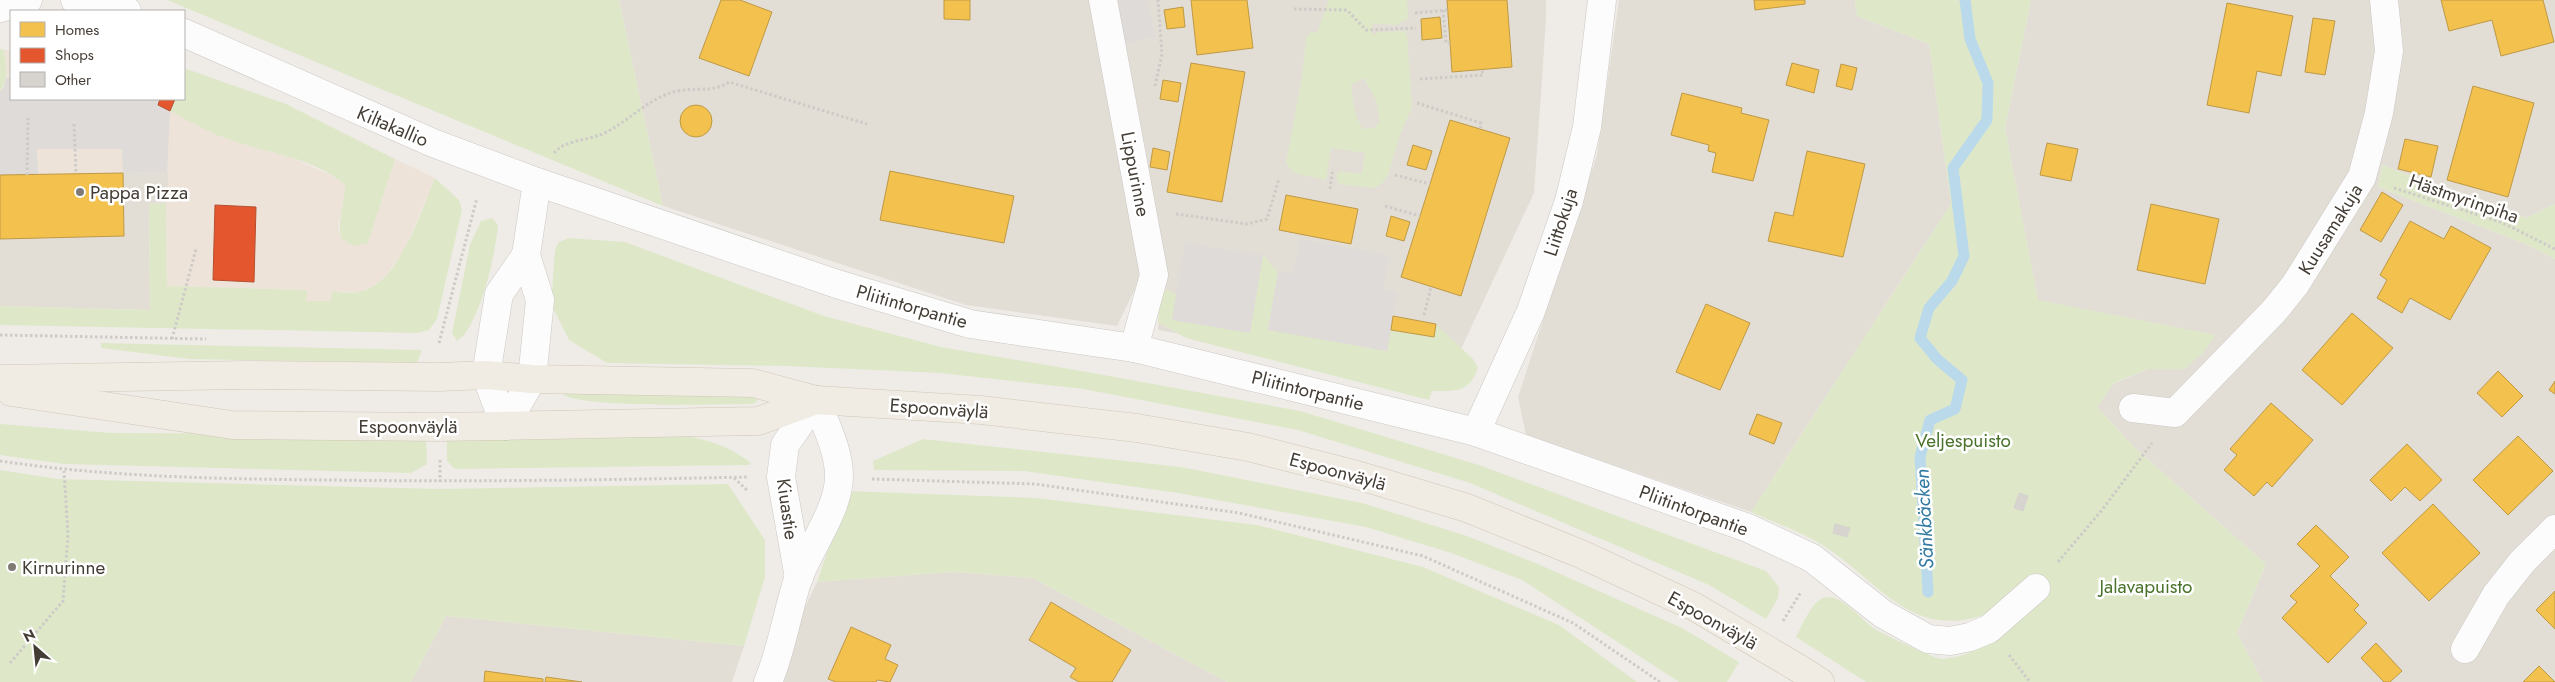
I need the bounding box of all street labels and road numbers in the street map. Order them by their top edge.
street label: Kiltakallio [353,99,433,154]
street label: Lippurinne [1114,129,1157,219]
street label: Hästmyrinpiha [2405,167,2522,230]
street label: Kuusamakuja [2292,178,2369,280]
street label: Liittokuja [1537,185,1584,260]
street label: Pliitintorpantie [853,278,971,335]
street label: Pliitintorpantie [1249,363,1367,418]
street label: Espoonväylä [889,392,989,425]
street label: Espoonväylä [359,413,458,440]
street label: Espoonväylä [1287,446,1389,497]
street label: Kiuastie [770,477,805,542]
street label: Pliitintorpantie [1635,478,1753,543]
street label: Espoonväylä [1663,585,1763,656]

